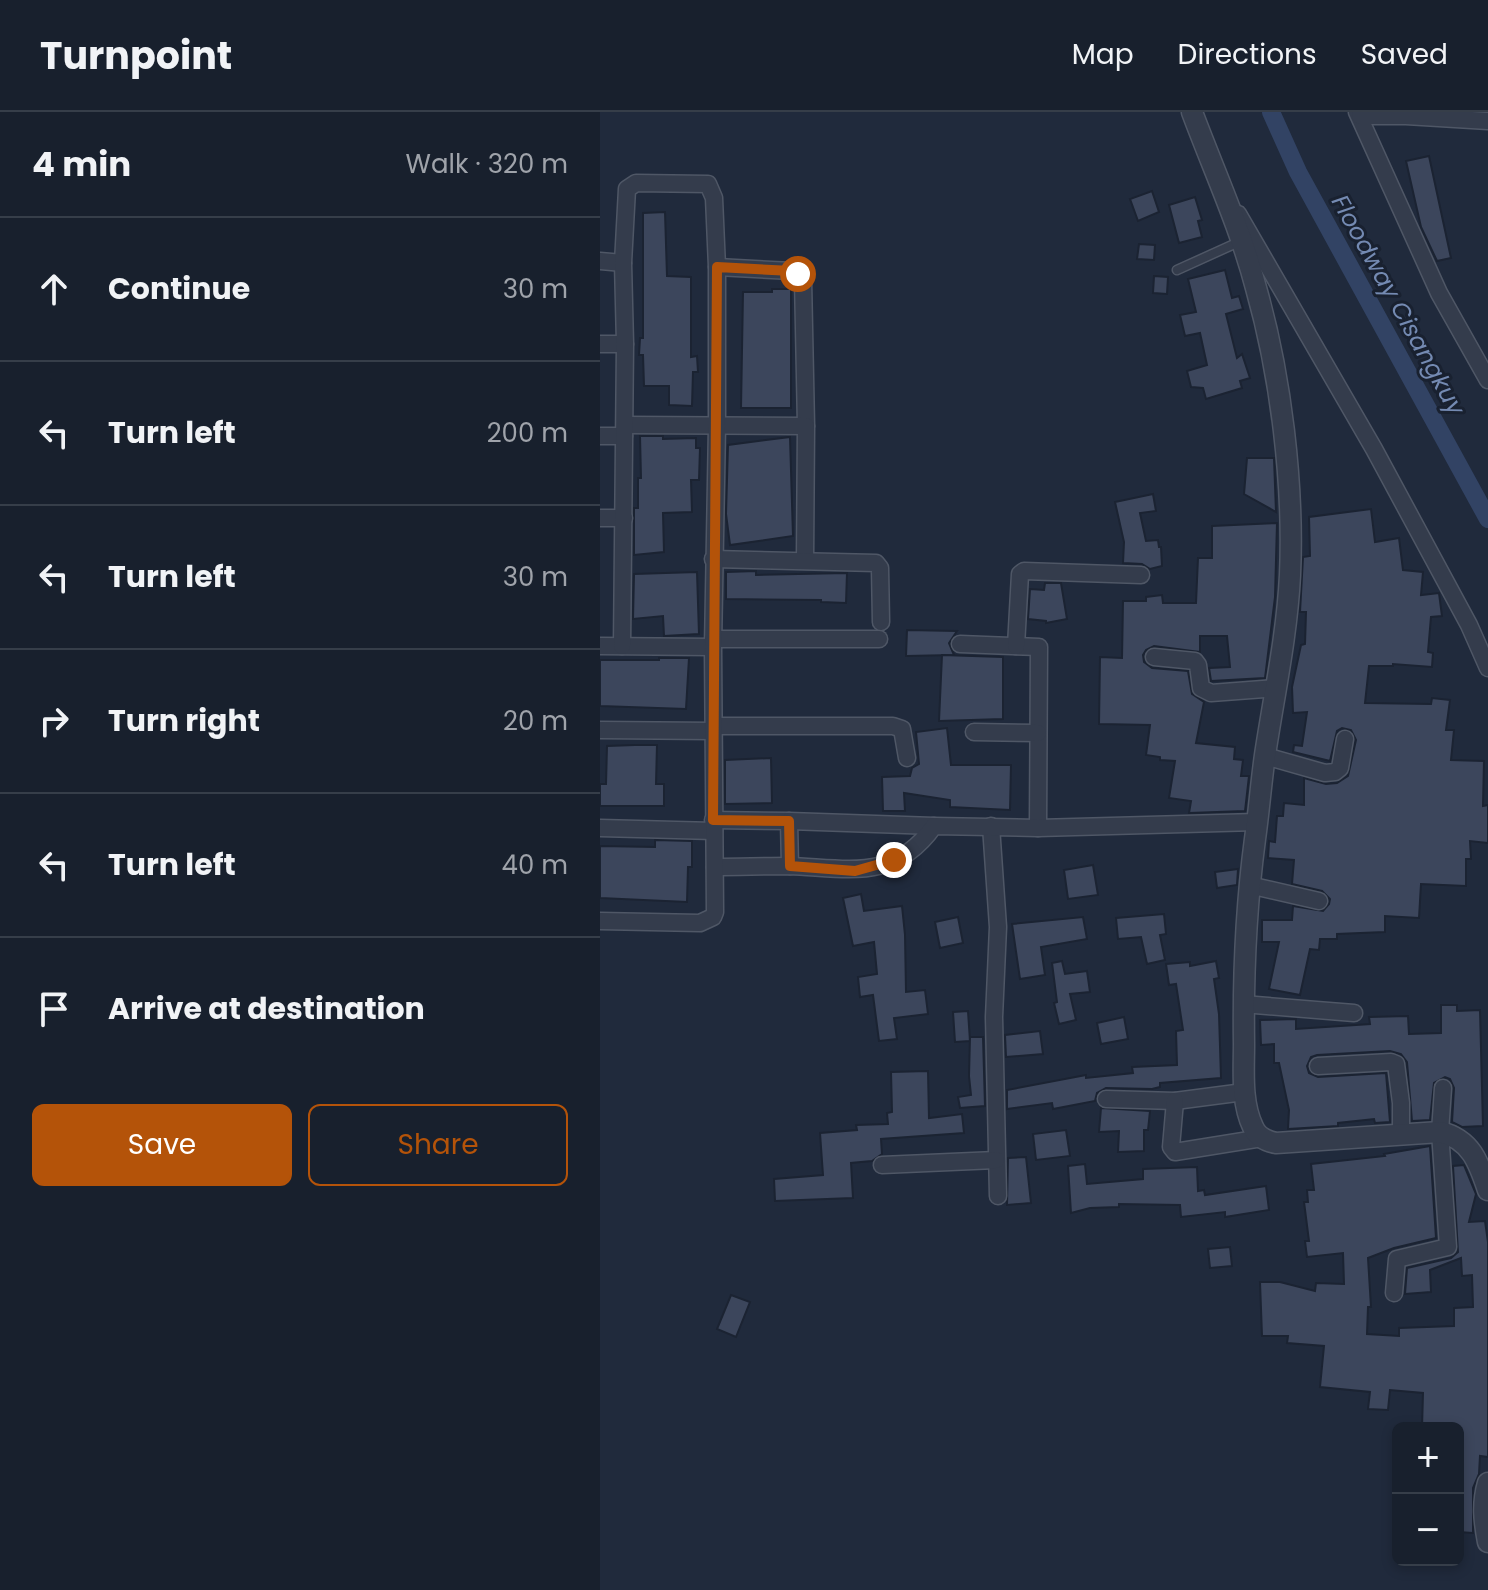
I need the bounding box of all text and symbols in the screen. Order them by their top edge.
text: Turnpoint [40,29,232,82]
text: Map [1072,35,1134,74]
text: Directions [1178,35,1317,74]
text: Saved [1361,35,1448,74]
text: 4 min [32,140,131,188]
text: Walk · 320 m [406,146,568,182]
water label: Floodway Cisangkuy [1324,189,1474,422]
route start [780,256,816,292]
icon: ahead [32,267,76,311]
text: Continue [108,267,250,310]
text: 30 m [503,271,568,307]
icon: left [32,411,76,455]
text: Turn left [108,411,236,454]
text: 200 m [487,415,568,451]
icon: left [32,555,76,599]
text: Turn left [108,555,236,598]
text: 30 m [503,559,568,595]
icon: right [32,699,76,743]
text: Turn right [108,699,260,742]
text: 20 m [503,703,568,739]
route end [876,842,912,878]
icon: left [32,843,76,887]
text: Turn left [108,843,236,886]
text: 40 m [502,847,568,883]
icon: arrive [32,987,76,1031]
text: Arrive at destination [108,987,425,1030]
button: Save [32,1104,292,1186]
button: Share [308,1104,568,1186]
map controls [1392,1422,1464,1566]
button: + [1392,1422,1464,1494]
button: − [1392,1494,1464,1566]

